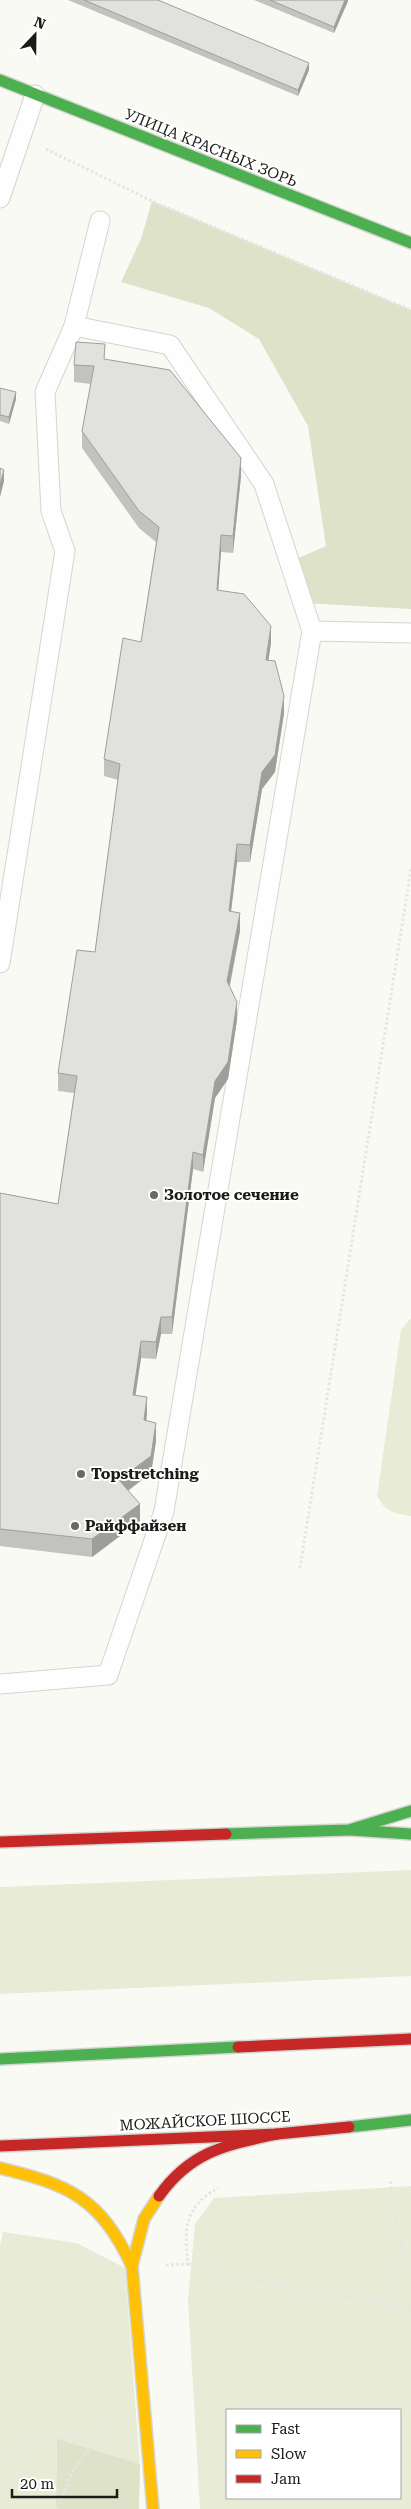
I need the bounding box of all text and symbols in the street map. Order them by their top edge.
north arrow [10,10,60,60]
text: N [32,14,48,32]
street label: УЛИЦА КРАСНЫХ ЗОРЬ [122,105,300,191]
place label: Золотое сечение [164,1186,299,1204]
marker: Золотое сечение [148,1189,160,1201]
place label: Topstretching [91,1465,199,1483]
marker: Topstretching [75,1468,87,1480]
place label: Райффайзен [85,1517,186,1535]
marker: Райффайзен [69,1520,81,1532]
street label: МОЖАЙСКОЕ ШОССЕ [119,2108,291,2134]
legend [226,2409,401,2499]
text: Fast [271,2420,301,2438]
text: Slow [271,2445,307,2463]
scale bar [12,2466,118,2498]
text: Jam [271,2470,301,2488]
text: 20 m [20,2475,55,2493]

